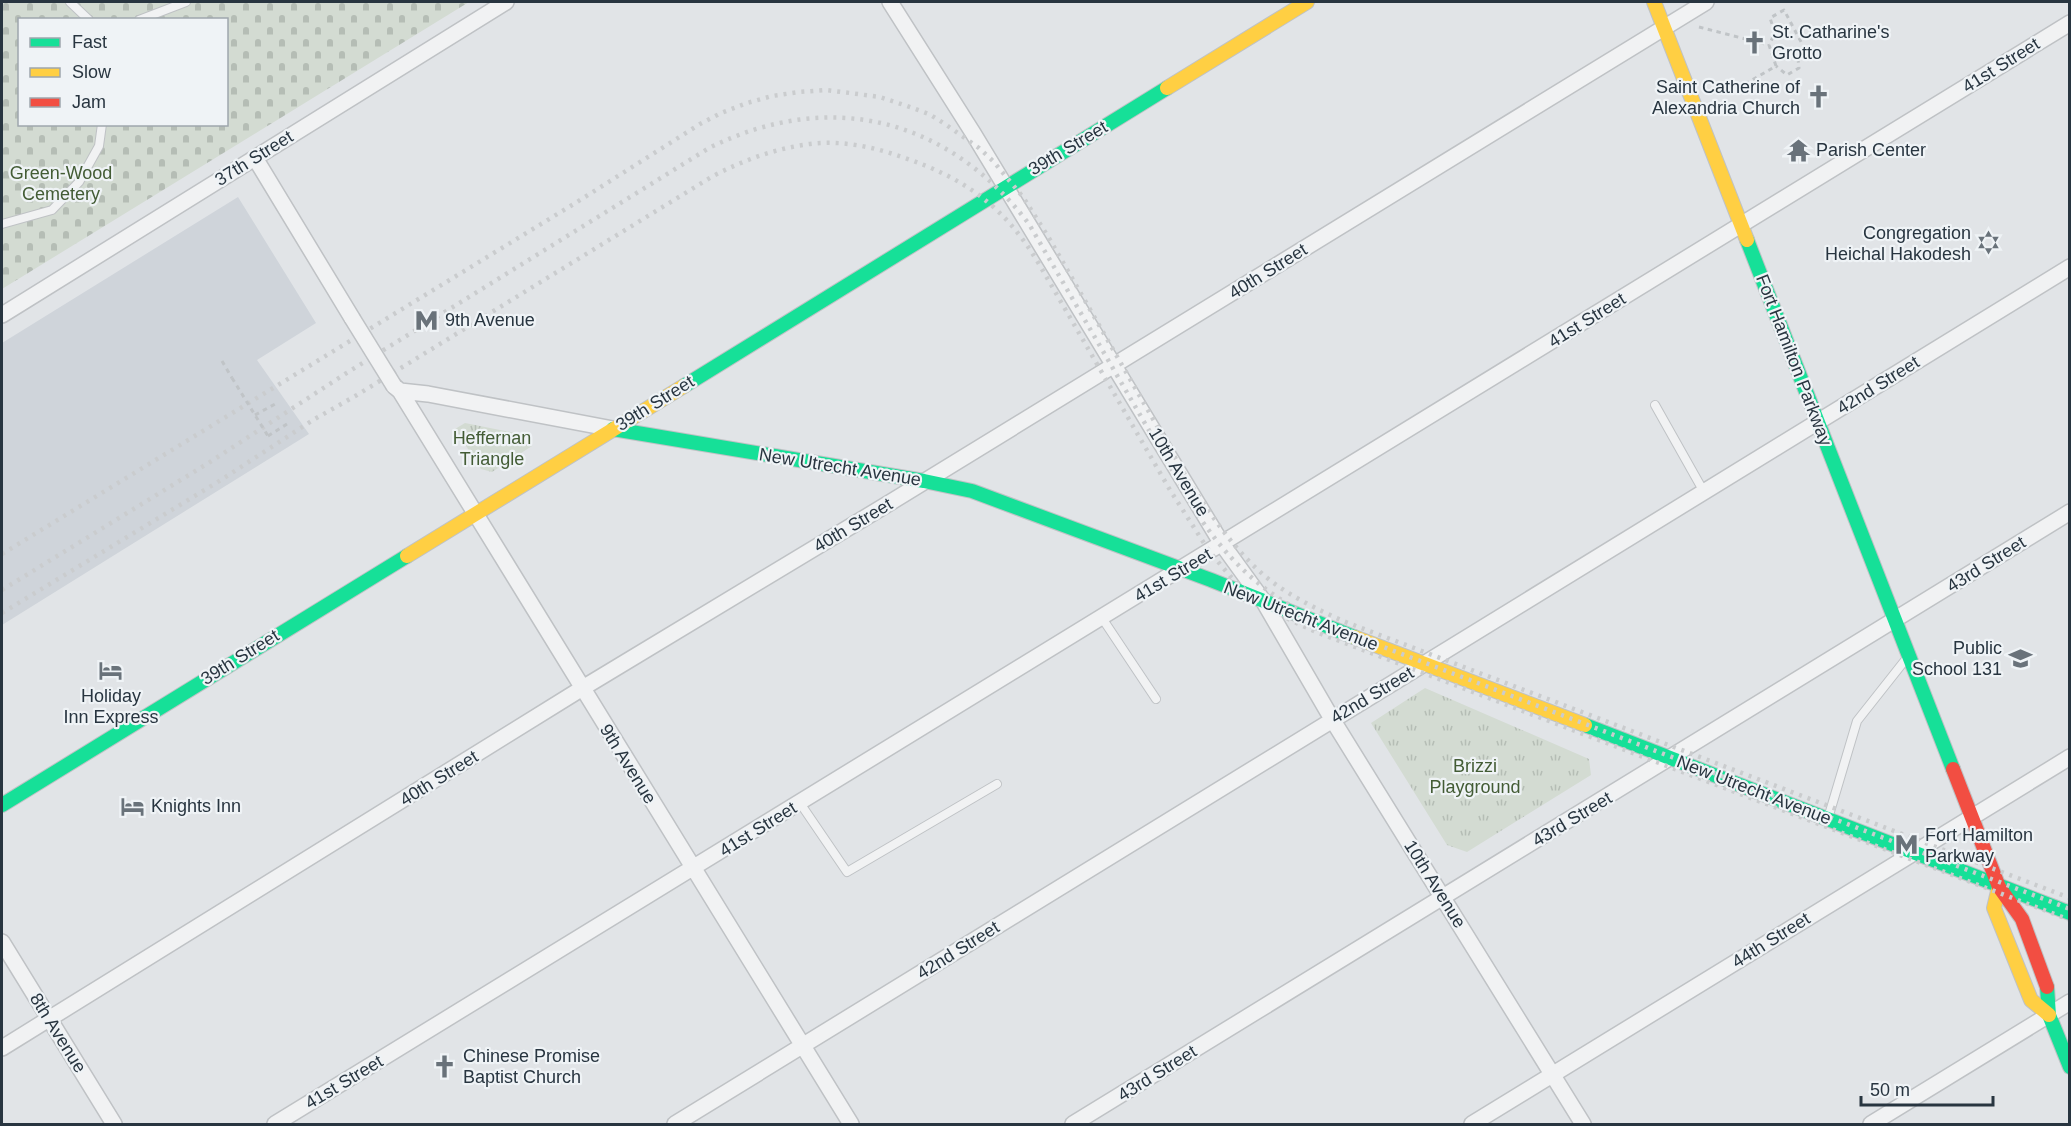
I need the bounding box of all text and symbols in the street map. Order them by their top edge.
legend [18,18,228,126]
place label: St. Catharine's Grotto [1772,22,1890,63]
church icon: St. Catharine's Grotto [1741,29,1767,55]
text: Fast [72,32,107,52]
street label: 41st Street [1959,33,2043,97]
text: Slow [72,62,112,82]
place label: Saint Catherine of Alexandria Church [1652,77,1801,118]
church icon: Saint Catherine of Alexandria Church [1805,84,1831,110]
text: Jam [72,92,106,112]
street label: 39th Street [1025,117,1111,179]
street label: 37th Street [211,126,297,190]
temple icon: Parish Center [1785,137,1811,163]
place label: Parish Center [1816,140,1926,160]
park label: Green-Wood Cemetery [10,163,112,204]
place label: Congregation Heichal Hakodesh [1825,223,1971,264]
synagogue icon: Congregation Heichal Hakodesh [1976,230,2002,256]
street label: 40th Street [1225,239,1311,303]
street label: Fort Hamilton Parkway [1752,271,1836,449]
street label: 41st Street [1545,288,1629,352]
metro station icon: 9th Avenue [414,307,440,333]
place label: 9th Avenue [445,310,535,330]
street label: 42nd Street [1833,352,1923,418]
street label: 39th Street [612,371,698,435]
street label: 10th Avenue [1145,424,1213,520]
park label: Heffernan Triangle [453,428,531,469]
street label: New Utrecht Avenue [758,444,922,490]
street label: 40th Street [810,494,896,556]
street label: 43rd Street [1943,532,2029,596]
street label: 41st Street [1131,544,1215,606]
street label: New Utrecht Avenue [1221,577,1381,655]
street label: 39th Street [197,625,283,689]
place label: Public School 131 [1912,638,2002,679]
school or university icon: Public School 131 [2007,645,2033,671]
hotel icon: Holiday Inn Express [98,657,124,683]
street label: 42nd Street [1327,662,1417,728]
place label: Holiday Inn Express [63,686,159,727]
street label: 9th Avenue [596,721,660,807]
street label: 40th Street [396,746,482,810]
street label: New Utrecht Avenue [1674,751,1834,829]
park label: Brizzi Playground [1429,756,1521,797]
street label: 43rd Street [1529,787,1615,851]
hotel icon: Knights Inn [120,793,146,819]
place label: Knights Inn [151,796,241,816]
street label: 41st Street [716,797,800,861]
place label: Fort Hamilton Parkway [1925,825,2033,866]
metro station icon: Fort Hamilton Parkway [1894,832,1920,858]
street label: 10th Avenue [1400,836,1470,932]
street label: 44th Street [1728,908,1814,972]
street label: 42nd Street [913,917,1003,983]
street label: 8th Avenue [26,990,90,1076]
street label: 43rd Street [1114,1041,1200,1105]
place label: Chinese Promise Baptist Church [463,1046,600,1087]
street label: 41st Street [302,1051,386,1113]
church icon: Chinese Promise Baptist Church [432,1053,458,1079]
scale bar [1861,1069,1993,1107]
text: 50 m [1870,1080,1910,1100]

